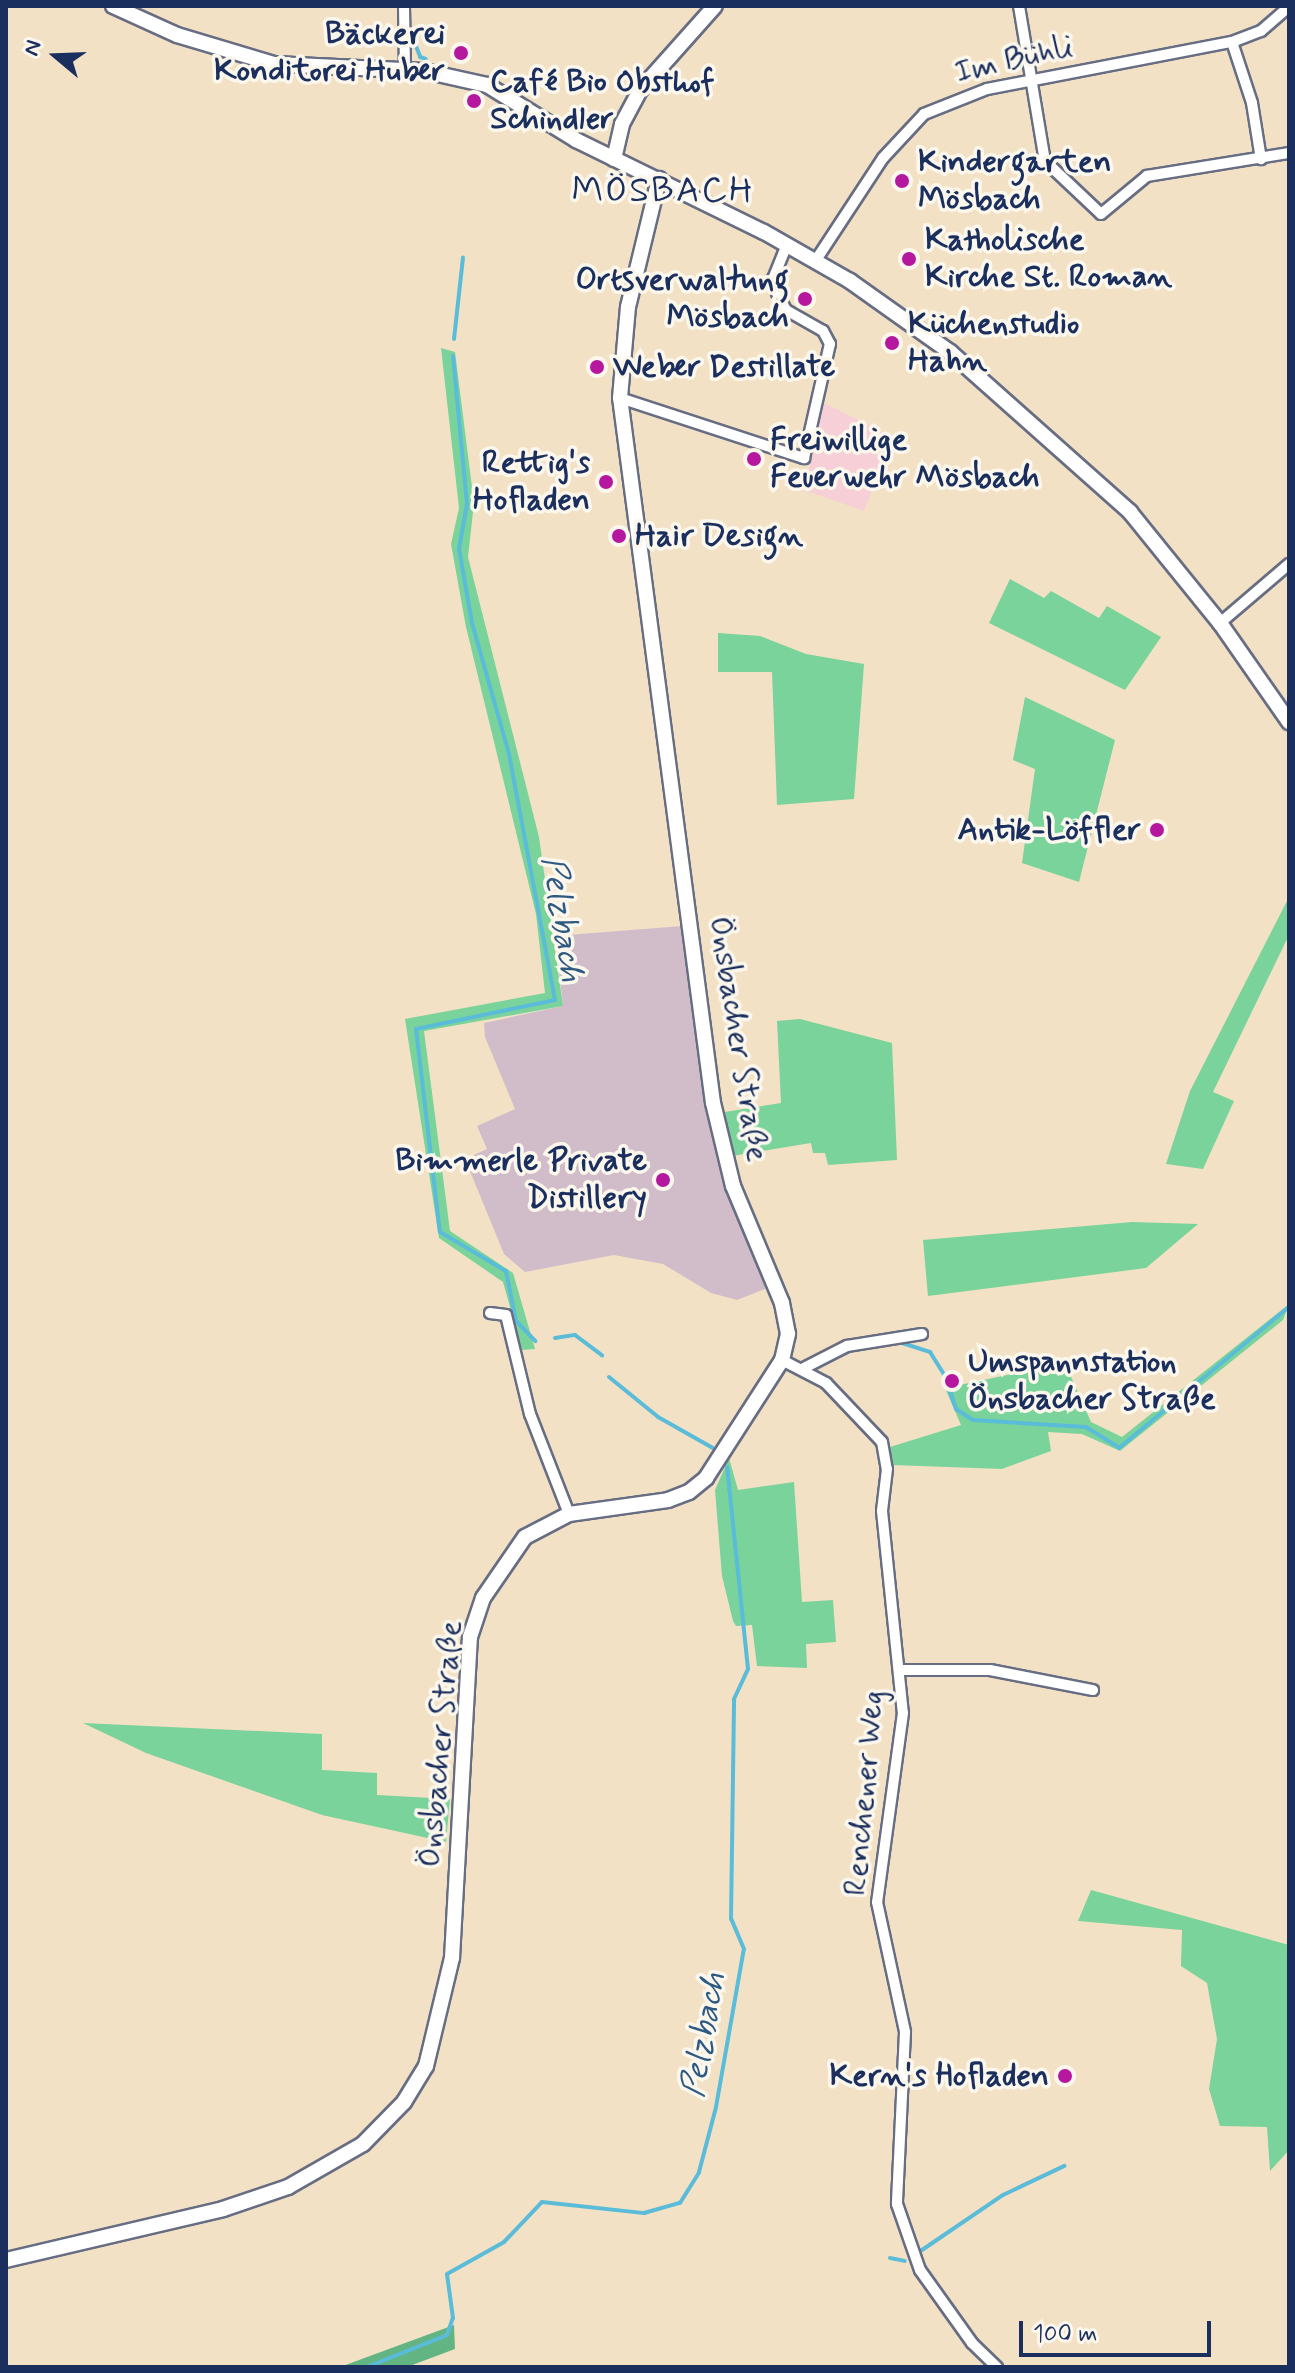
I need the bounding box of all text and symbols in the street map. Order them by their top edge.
north arrow [16,16,96,96]
place label: Bäckerei Konditorei Huber [214,16,445,91]
street label: Im Bühli [951,28,1077,92]
text: N [18,37,49,60]
marker: Bäckerei Konditorei Huber [452,44,470,62]
place label: Café Bio Obsthof Schindler [490,64,717,139]
marker: Café Bio Obsthof Schindler [465,92,483,110]
place label: Kindergarten Mösbach [918,144,1111,219]
district label: MÖSBACH [573,170,753,214]
marker: Kindergarten Mösbach [893,172,911,190]
place label: Katholische Kirche St. Roman [925,222,1172,297]
marker: Katholische Kirche St. Roman [900,250,918,268]
place label: Ortsverwaltung Mösbach [575,262,789,337]
marker: Ortsverwaltung Mösbach [796,290,814,308]
place label: Küchenstudio Hahn [908,306,1079,381]
marker: Küchenstudio Hahn [883,334,901,352]
place label: Weber Destillate [613,348,835,386]
marker: Weber Destillate [588,358,606,376]
place label: Freiwillige Feuerwehr Mösbach [770,422,1038,497]
place label: Rettig's Hofladen [473,445,590,520]
marker: Freiwillige Feuerwehr Mösbach [745,450,763,468]
marker: Rettig's Hofladen [597,473,615,491]
place label: Hair Design [635,517,793,555]
marker: Hair Design [610,527,628,545]
place label: Antik-Löffler [957,811,1141,849]
marker: Antik-Löffler [1148,821,1166,839]
water label: Pelzbach [532,853,592,985]
street label: Önsbacher Straße [700,914,776,1164]
place label: Bimmerle Private Distillery [395,1143,647,1218]
marker: Bimmerle Private Distillery [654,1171,672,1189]
place label: Umspannstation Önsbacher Straße [968,1344,1215,1419]
marker: Umspannstation Önsbacher Straße [943,1372,961,1390]
street label: Önsbacher Straße [411,1619,471,1869]
street label: Renchener Weg [837,1686,893,1900]
water label: Pelzbach [673,1969,735,2101]
place label: Kern's Hofladen [826,2057,1049,2095]
marker: Kern's Hofladen [1056,2067,1074,2085]
scale bar [1023,2305,1215,2355]
text: 100 m [1033,2319,1097,2350]

